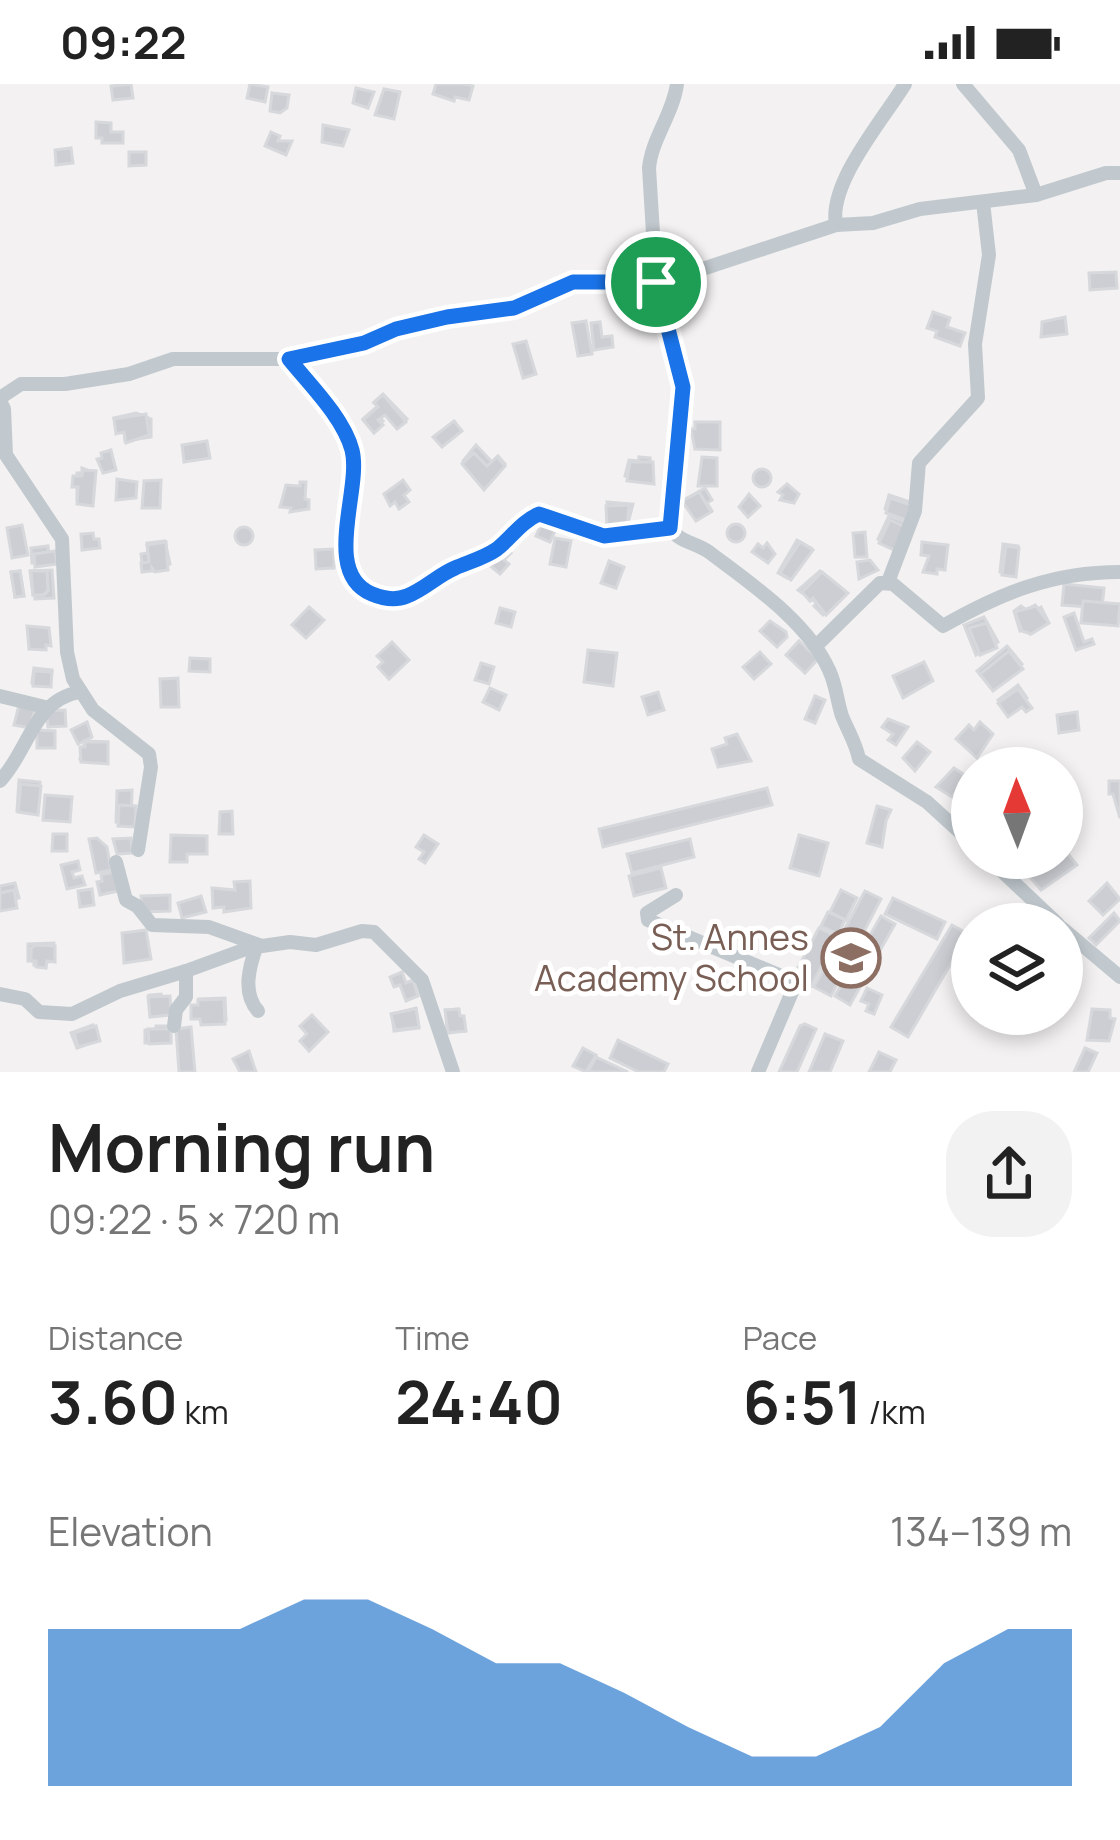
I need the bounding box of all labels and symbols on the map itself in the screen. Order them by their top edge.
pin [605,231,707,333]
north arrow [951,747,1083,879]
place label: St. Annes Academy School [534,912,809,1002]
school or university icon: St. Annes Academy School [820,927,882,989]

